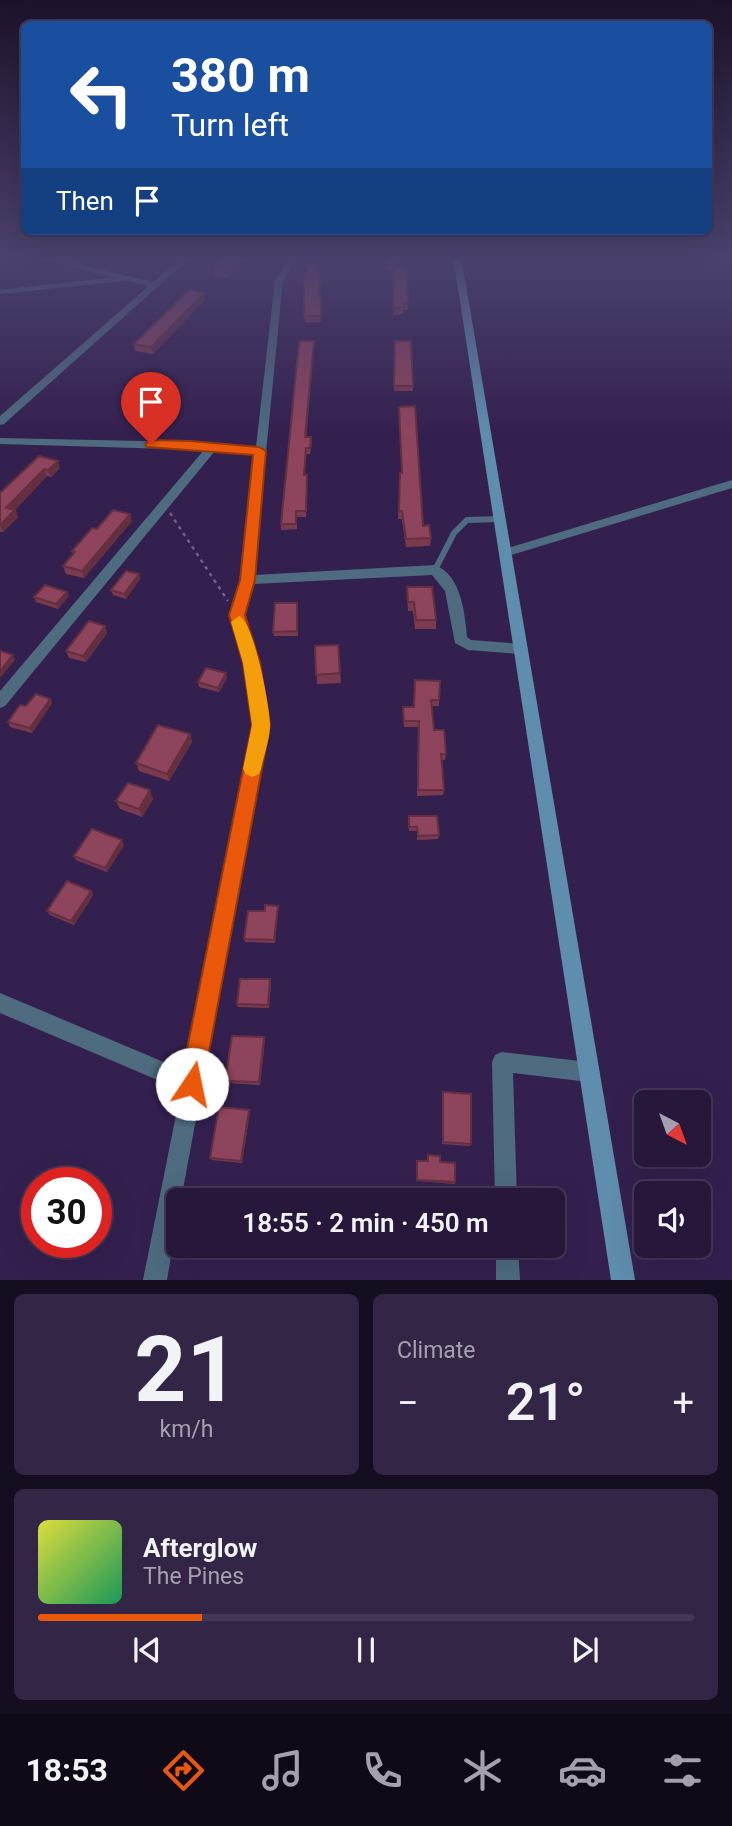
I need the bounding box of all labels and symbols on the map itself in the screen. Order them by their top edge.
pin [121,372,181,444]
position arrow [155,1047,229,1121]
north arrow [634,1090,710,1167]
speed limit sign: 30 [21,1167,112,1258]

